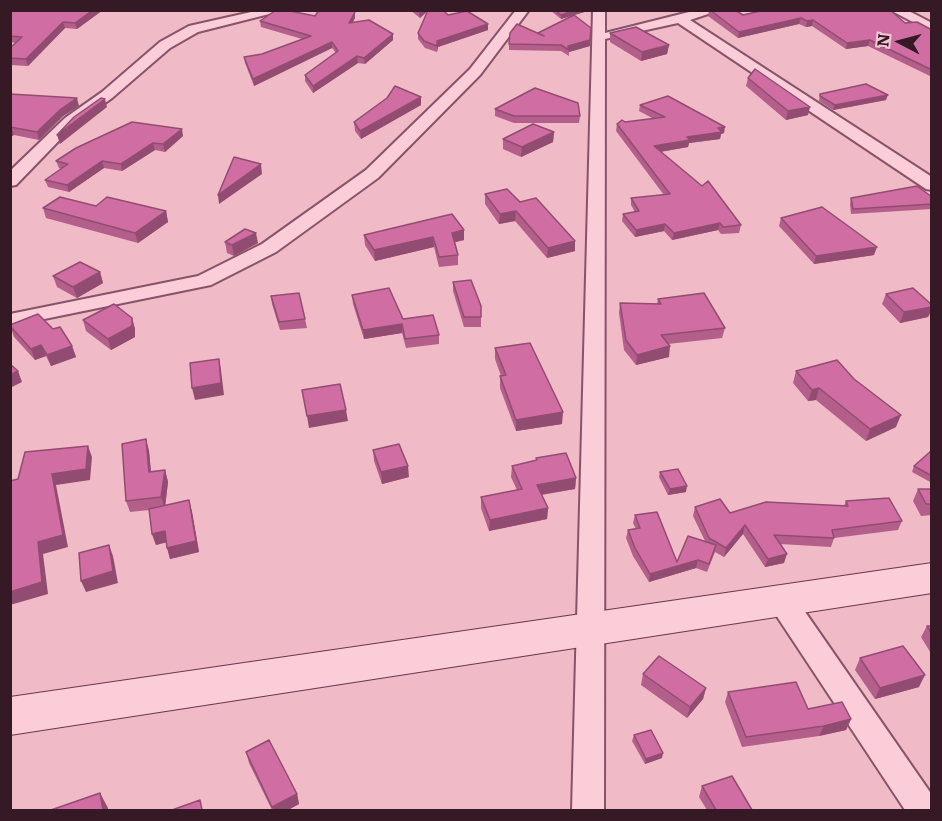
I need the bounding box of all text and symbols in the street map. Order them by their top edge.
north arrow [870,12,930,72]
text: N [869,32,895,48]

